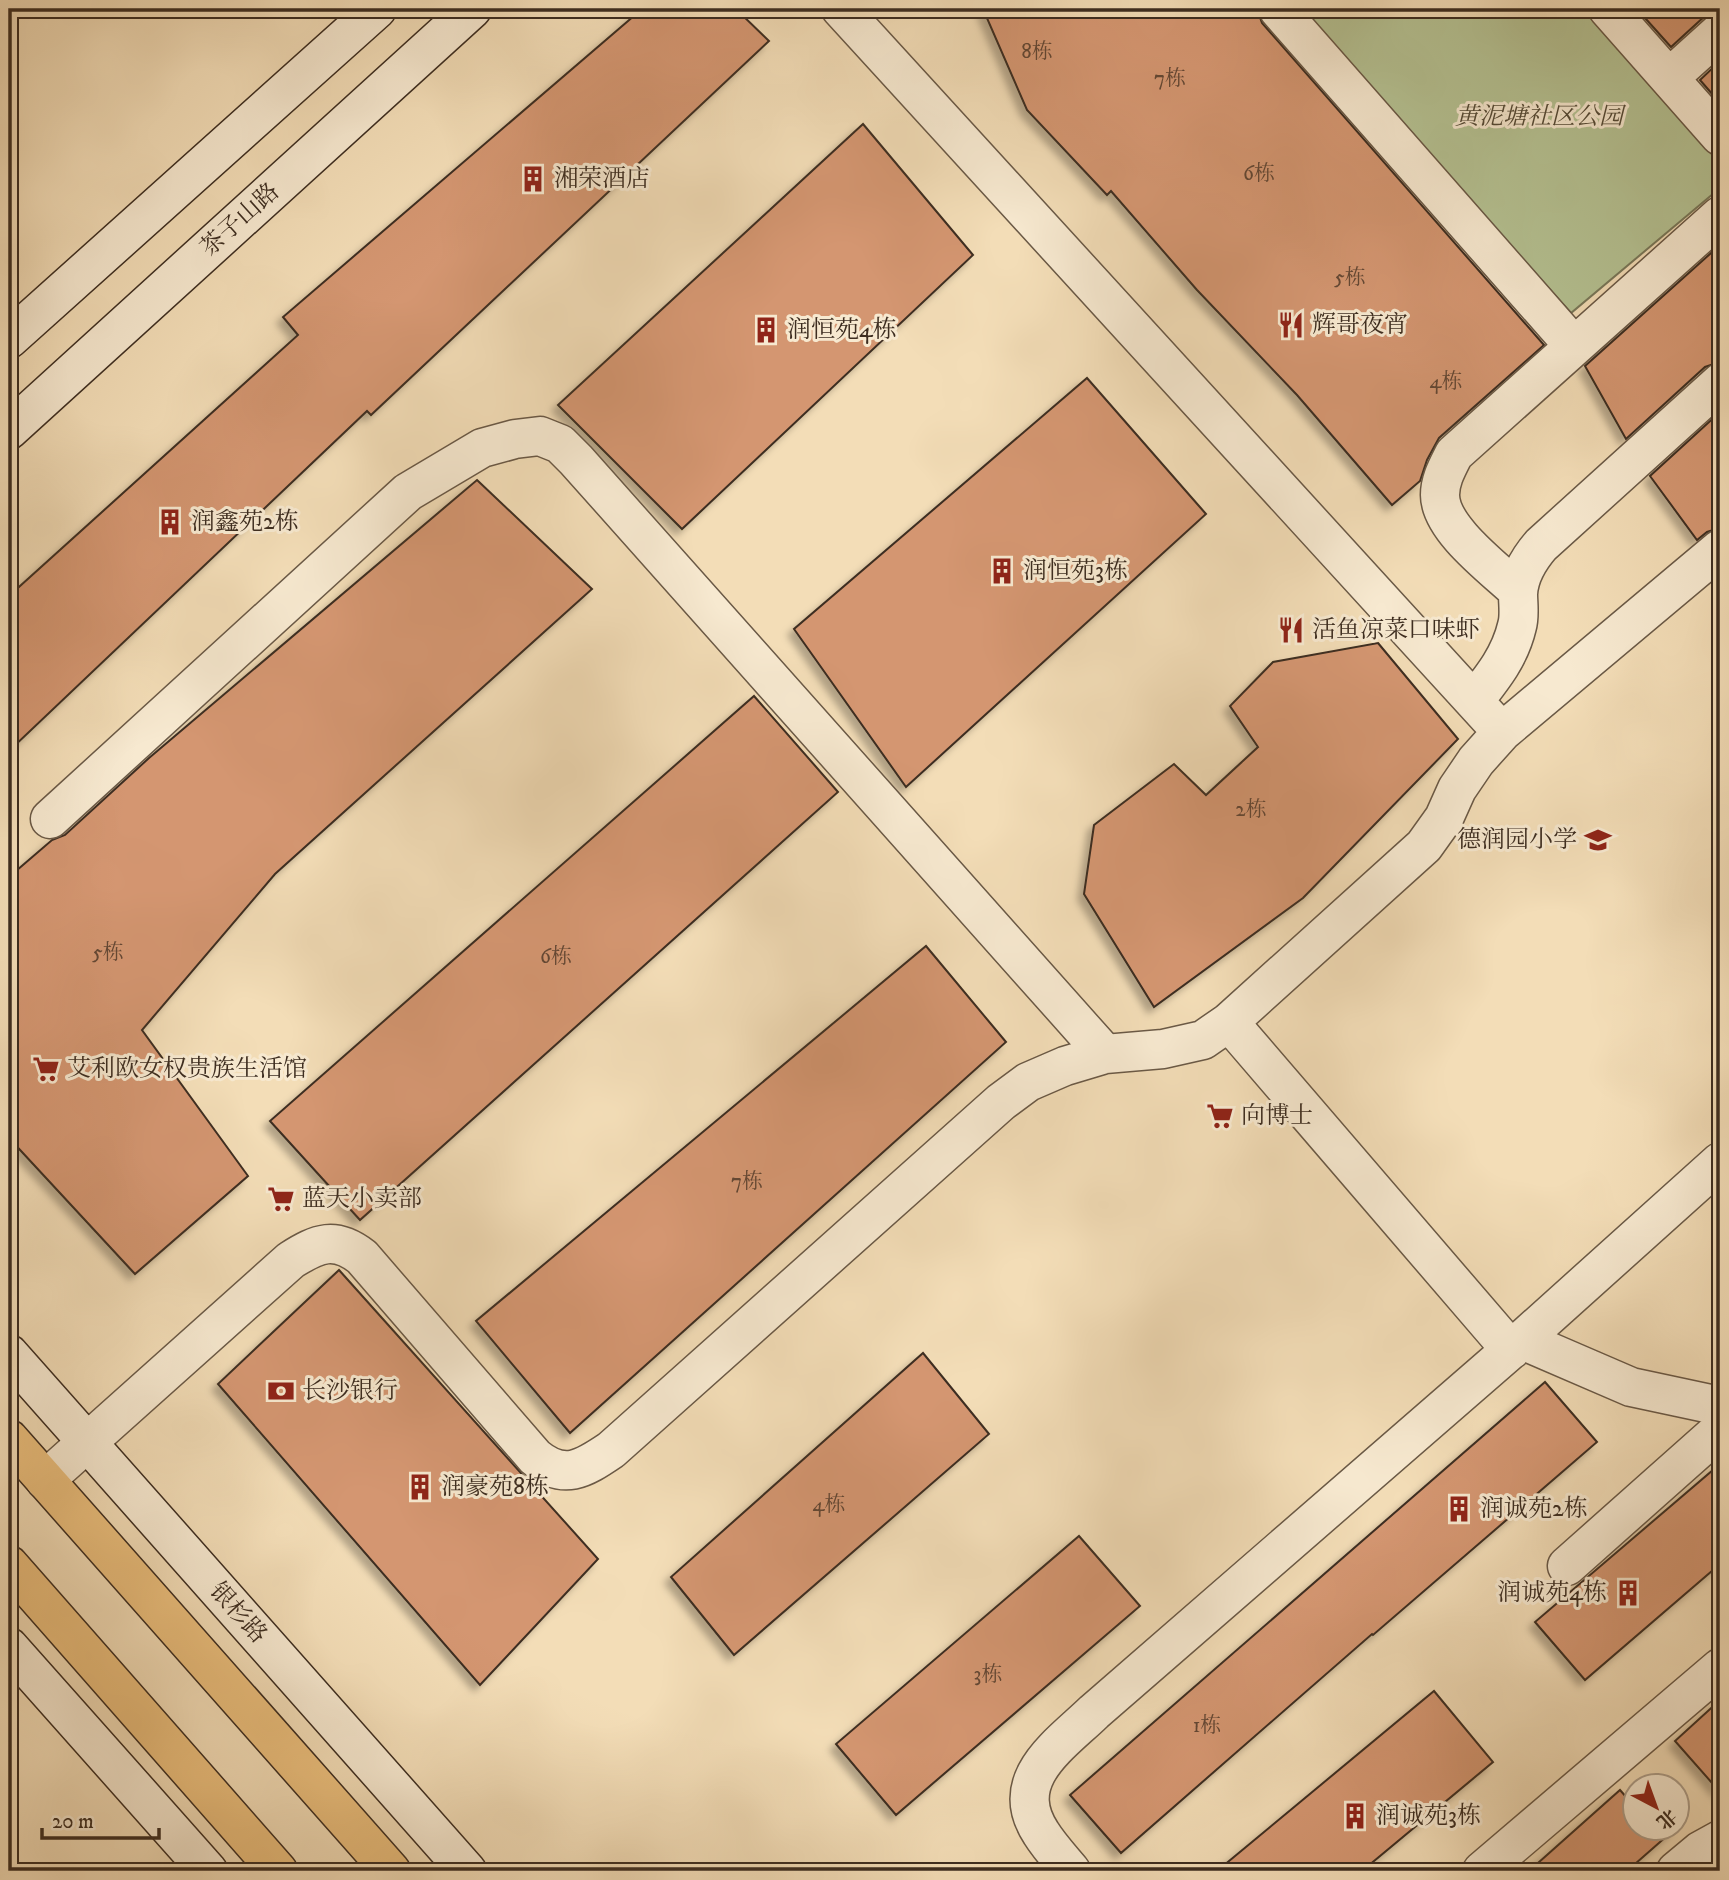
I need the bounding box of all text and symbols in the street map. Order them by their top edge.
house number: 8栋 [1021,39,1053,65]
house number: 7栋 [1154,66,1186,92]
park label: 黄泥塘社区公园 [1455,102,1627,132]
house number: 6栋 [1243,161,1275,187]
building icon: 湘荣酒店 [518,164,548,194]
place label: 湘荣酒店 [554,164,650,194]
street label: 茶子山路 [194,177,286,263]
house number: 5栋 [1334,265,1366,291]
restaurant icon: 辉哥夜宵 [1276,310,1306,340]
place label: 辉哥夜宵 [1312,310,1408,340]
building icon: 润恒苑4栋 [751,315,781,345]
place label: 润恒苑4栋 [787,315,897,345]
house number: 4栋 [1429,369,1463,395]
building icon: 润鑫苑2栋 [155,507,185,537]
place label: 润鑫苑2栋 [191,507,299,537]
building icon: 润恒苑3栋 [987,556,1017,586]
place label: 润恒苑3栋 [1023,556,1128,586]
restaurant icon: 活鱼凉菜口味虾 [1276,615,1306,645]
place label: 活鱼凉菜口味虾 [1312,615,1480,645]
house number: 2栋 [1235,797,1267,823]
place label: 德润园小学 [1457,825,1577,855]
school or university icon: 德润园小学 [1583,825,1613,855]
house number: 5栋 [92,940,124,966]
house number: 6栋 [540,944,572,970]
supermarket icon: 艾利欧女权贵族生活馆 [31,1054,61,1084]
place label: 艾利欧女权贵族生活馆 [67,1054,307,1084]
supermarket icon: 向博士 [1205,1101,1235,1131]
place label: 向博士 [1241,1101,1313,1131]
house number: 7栋 [731,1169,763,1195]
supermarket icon: 蓝天小卖部 [266,1184,296,1214]
place label: 蓝天小卖部 [302,1184,422,1214]
bank icon: 长沙银行 [266,1376,296,1406]
place label: 长沙银行 [302,1376,398,1406]
building icon: 润豪苑8栋 [405,1472,435,1502]
place label: 润豪苑8栋 [441,1472,549,1502]
house number: 4栋 [812,1492,846,1518]
building icon: 润诚苑2栋 [1444,1494,1474,1524]
place label: 润诚苑2栋 [1480,1494,1588,1524]
street label: 银杉路 [203,1576,273,1650]
place label: 润诚苑4栋 [1497,1578,1607,1608]
building icon: 润诚苑4栋 [1613,1578,1643,1608]
house number: 3栋 [974,1662,1002,1688]
house number: 1栋 [1193,1713,1221,1739]
north arrow [1620,1772,1690,1842]
scale bar [42,1796,159,1840]
building icon: 润诚苑3栋 [1340,1801,1370,1831]
place label: 润诚苑3栋 [1376,1801,1481,1831]
text: 北 [1651,1804,1681,1834]
text: 20 m [52,1809,94,1835]

